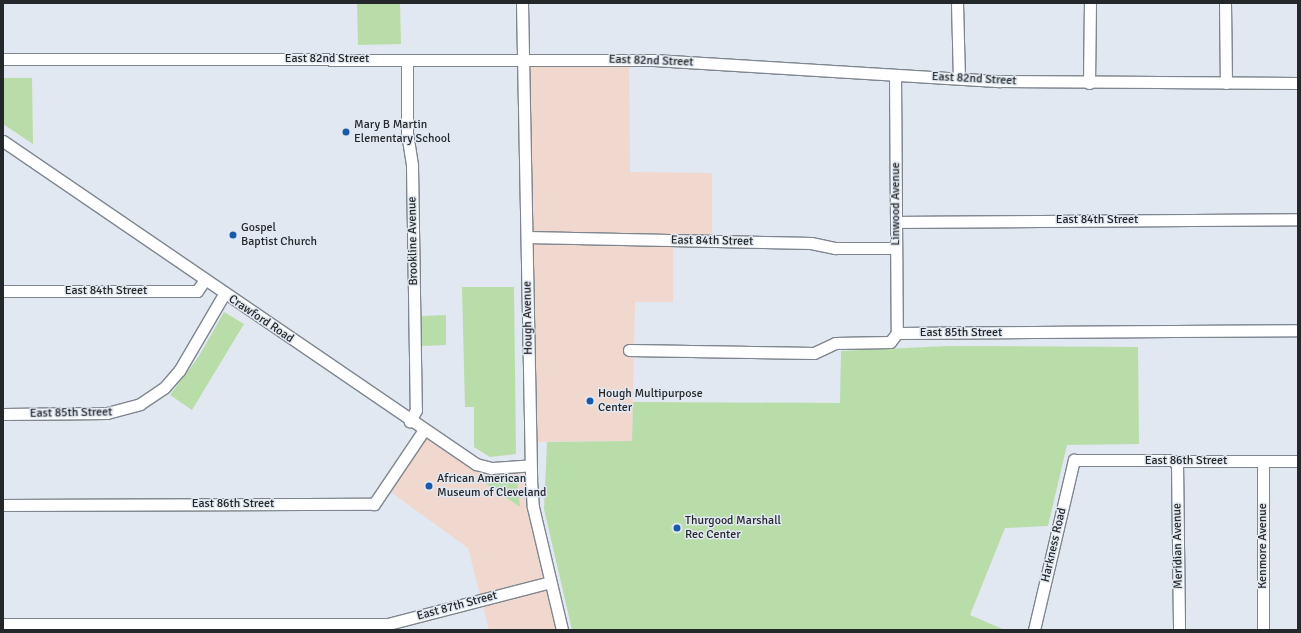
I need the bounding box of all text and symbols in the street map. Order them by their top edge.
street label: East 82nd Street [285,52,369,66]
street label: East 82nd Street [608,52,694,70]
street label: East 82nd Street [931,70,1017,88]
place label: Mary B Martin Elementary School [354,118,450,146]
marker: Mary B Martin Elementary School [341,127,351,137]
street label: Linwood Avenue [889,162,903,246]
street label: Brookline Avenue [405,196,421,286]
street label: East 84th Street [1056,213,1138,227]
place label: Gospel Baptist Church [241,221,317,249]
marker: Gospel Baptist Church [228,230,238,240]
street label: East 84th Street [671,233,753,249]
street label: Hough Avenue [520,281,536,355]
street label: East 84th Street [65,284,147,298]
street label: Crawford Road [226,292,296,346]
street label: East 85th Street [920,326,1002,340]
place label: Hough Multipurpose Center [598,387,703,415]
marker: Hough Multipurpose Center [585,396,595,406]
street label: East 85th Street [30,405,112,421]
street label: East 86th Street [1145,454,1227,468]
place label: African American Museum of Cleveland [437,472,546,500]
marker: African American Museum of Cleveland [424,481,434,491]
street label: East 86th Street [192,497,274,511]
street label: Meridian Avenue [1170,503,1186,589]
street label: Kenmore Avenue [1256,503,1270,589]
street label: Harkness Road [1038,506,1070,584]
place label: Thurgood Marshall Rec Center [685,514,781,542]
marker: Thurgood Marshall Rec Center [672,523,682,533]
street label: East 87th Street [415,588,499,624]

